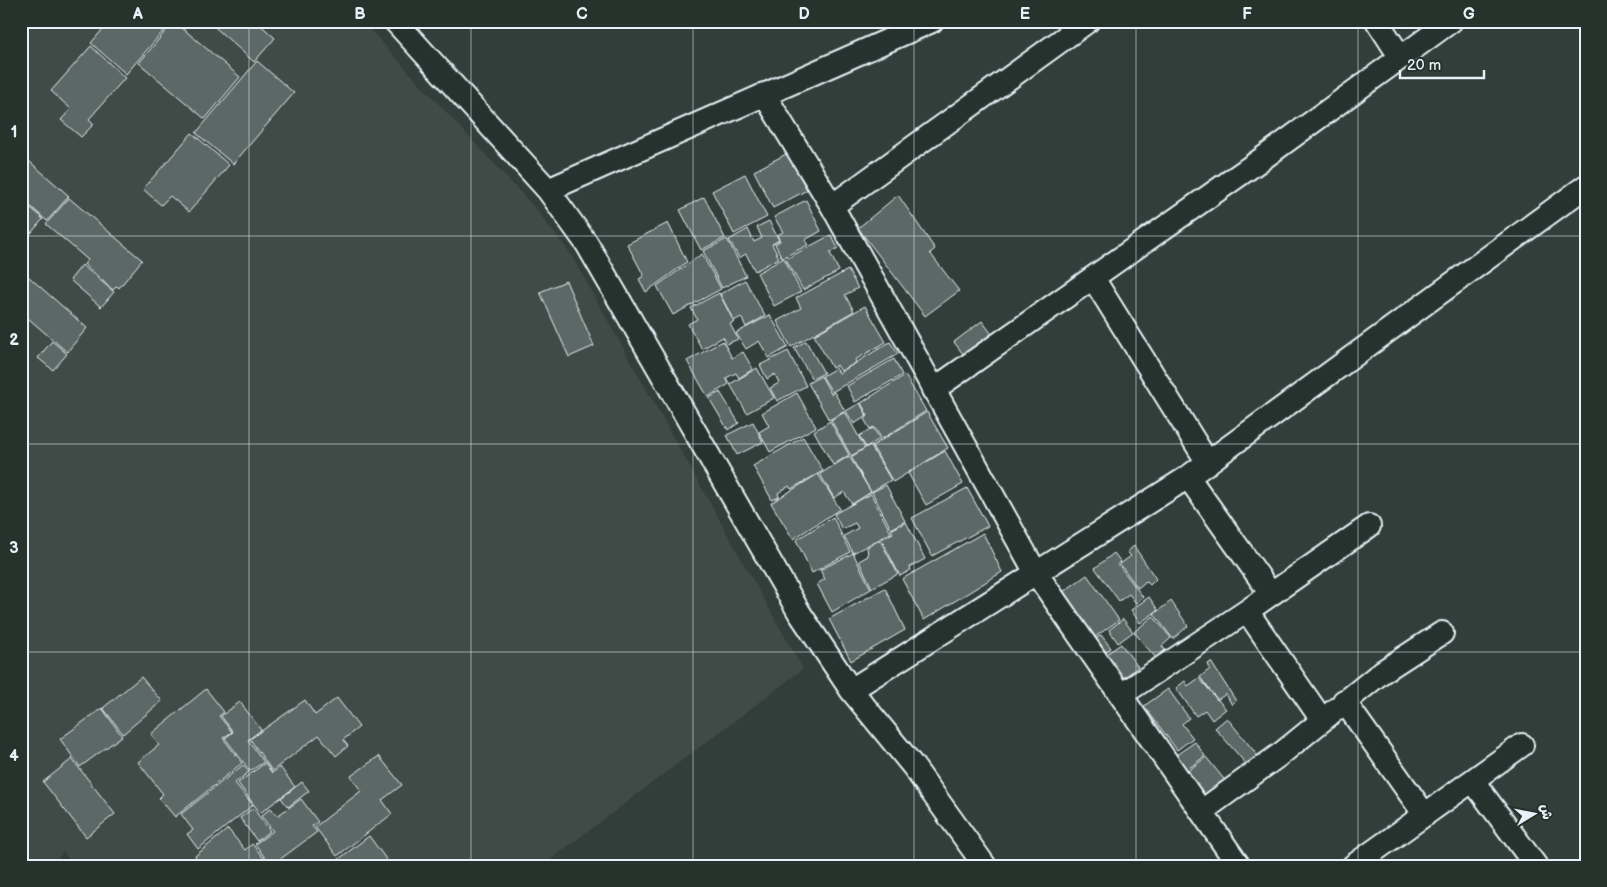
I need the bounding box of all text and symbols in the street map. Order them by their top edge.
text: A [132,5,143,24]
text: B [354,5,366,24]
text: C [576,5,588,24]
text: D [798,5,810,24]
text: E [1020,5,1030,24]
text: F [1242,5,1252,24]
text: G [1463,5,1475,24]
scale bar [1400,48,1483,80]
text: 20 m [1407,56,1441,75]
text: 1 [11,123,17,142]
text: 2 [9,331,19,350]
text: 3 [9,539,19,558]
text: 4 [9,747,19,766]
north arrow [1510,790,1560,840]
text: ش [1537,803,1556,821]

